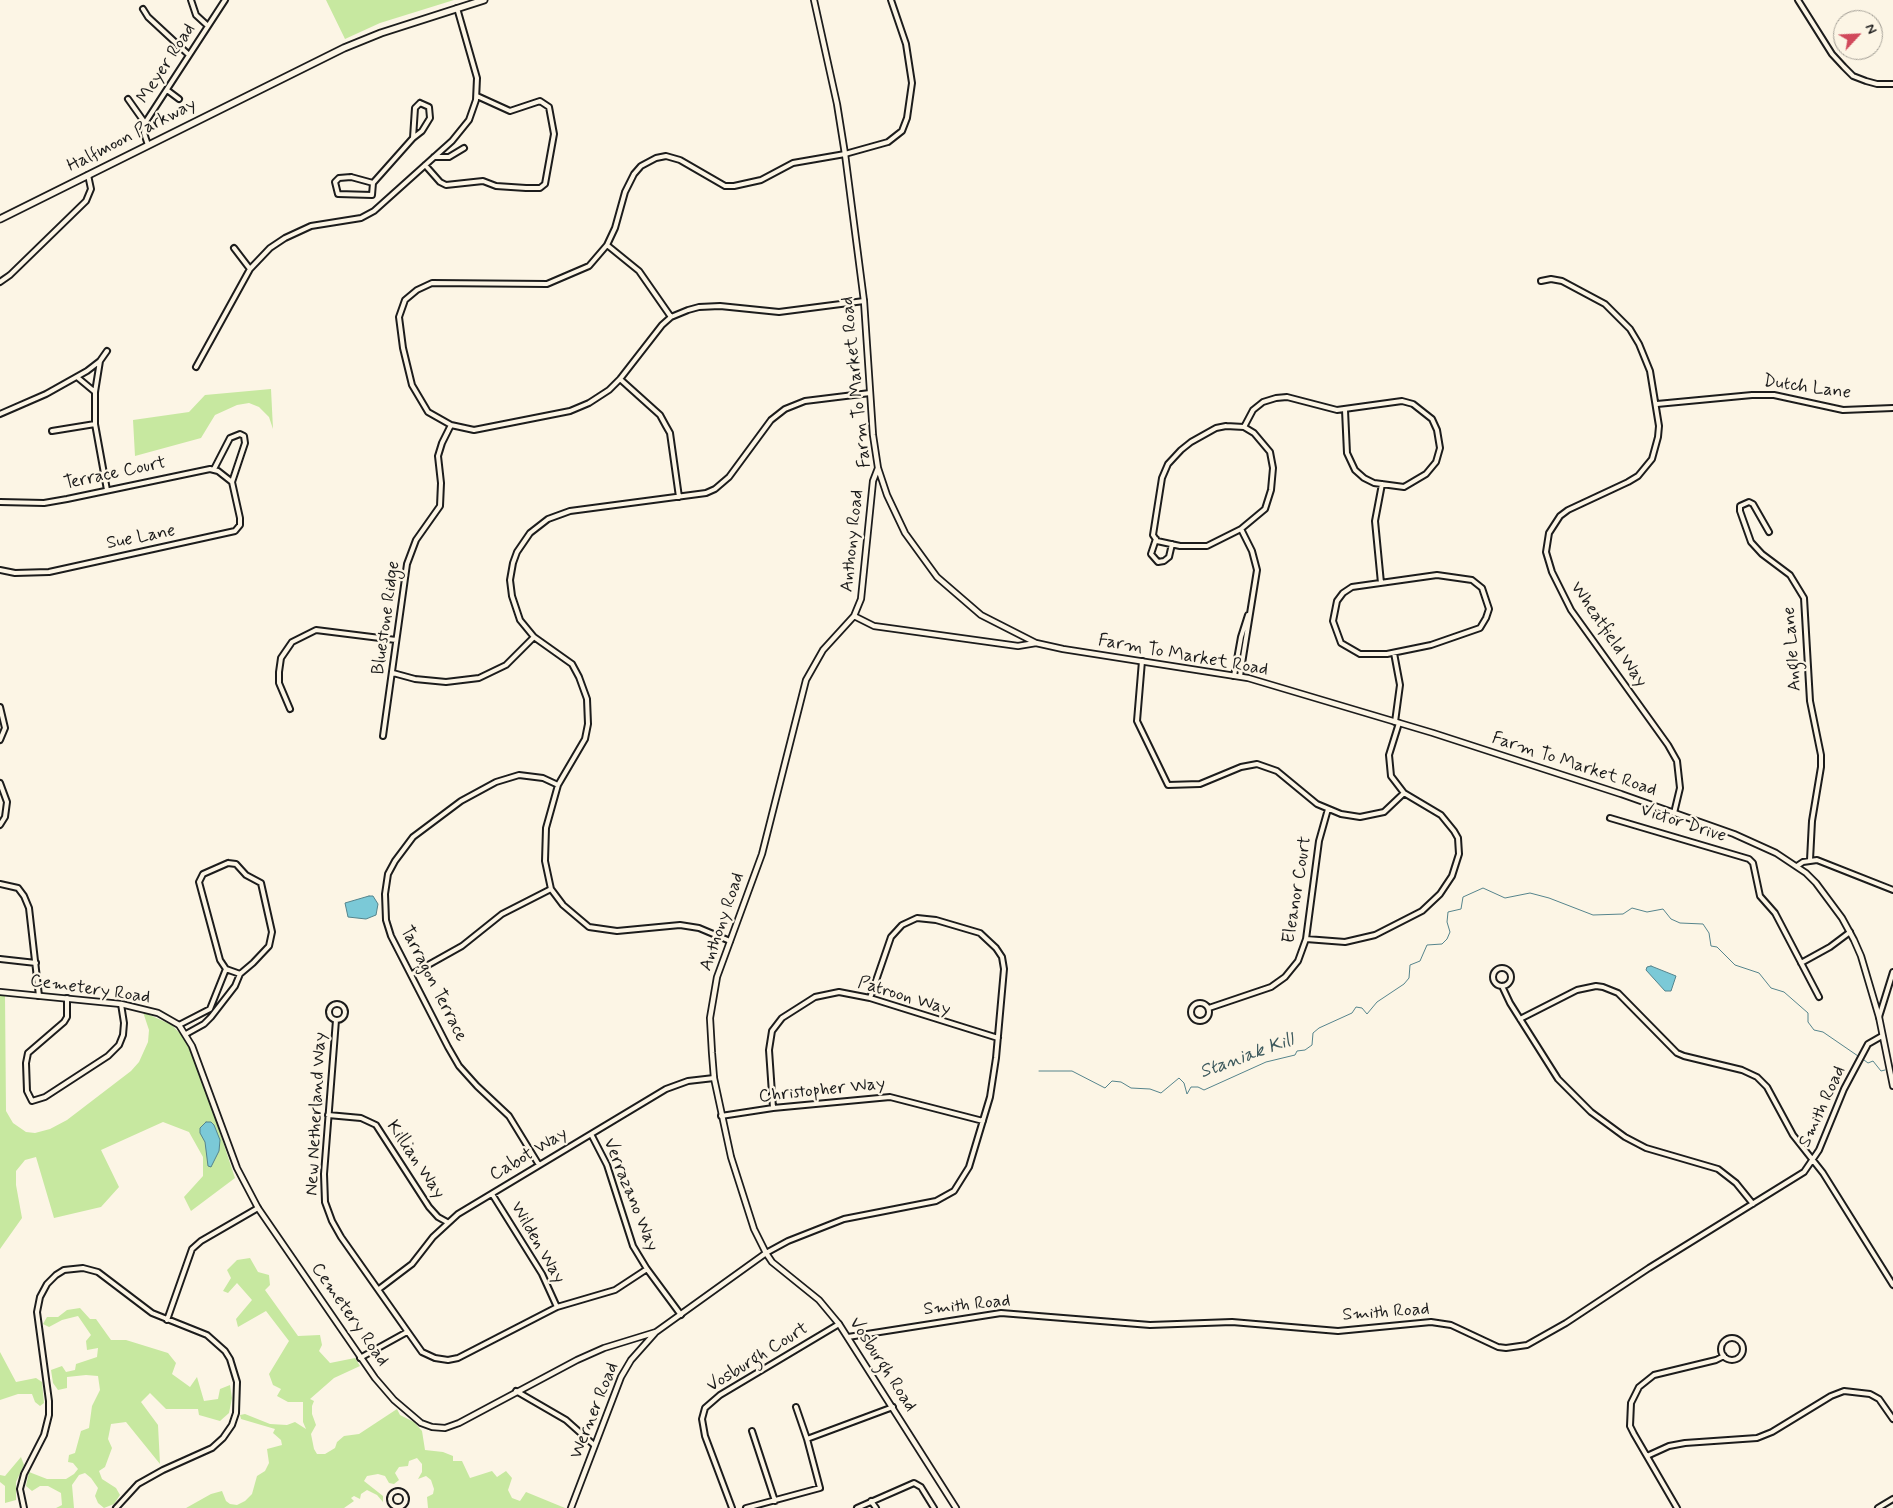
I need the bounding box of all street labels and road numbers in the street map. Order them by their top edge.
street label: Meyer Road [133,20,201,108]
street label: Halfmoon Parkway [64,94,200,178]
street label: Farm To Market Road [837,295,877,469]
street label: Dutch Lane [1762,371,1852,405]
street label: Terrace Court [62,453,168,495]
street label: Anthony Road [837,489,869,593]
street label: Sue Lane [105,521,177,555]
street label: Bluestone Ridge [368,560,406,676]
street label: Wheatfield Way [1565,578,1651,692]
street label: Angle Lane [1779,606,1807,692]
street label: Farm To Market Road [1096,630,1270,682]
street label: Farm To Market Road [1489,728,1659,802]
street label: Victor Drive [1637,800,1729,848]
street label: Eleanor Court [1279,835,1317,945]
street label: Anthony Road [696,870,750,974]
street label: Tarragon Terrace [395,923,471,1045]
street label: Cemetery Road [28,971,152,1009]
street label: Patroon Way [855,973,953,1021]
street label: New Netherland Way [302,1032,332,1196]
street label: Smith Road [1795,1063,1851,1151]
street label: Christopher Way [758,1074,886,1108]
street label: Killian Way [381,1117,449,1203]
street label: Cabot Way [486,1123,572,1187]
street label: Verrazano Way [598,1135,662,1255]
street label: Wilden Way [505,1198,569,1288]
street label: Cemetery Road [305,1259,393,1371]
street label: Smith Road [922,1291,1012,1321]
street label: Smith Road [1342,1299,1430,1327]
street label: Vosburgh Road [843,1314,921,1416]
street label: Vosburgh Court [703,1318,813,1398]
street label: Werner Road [566,1360,624,1462]

